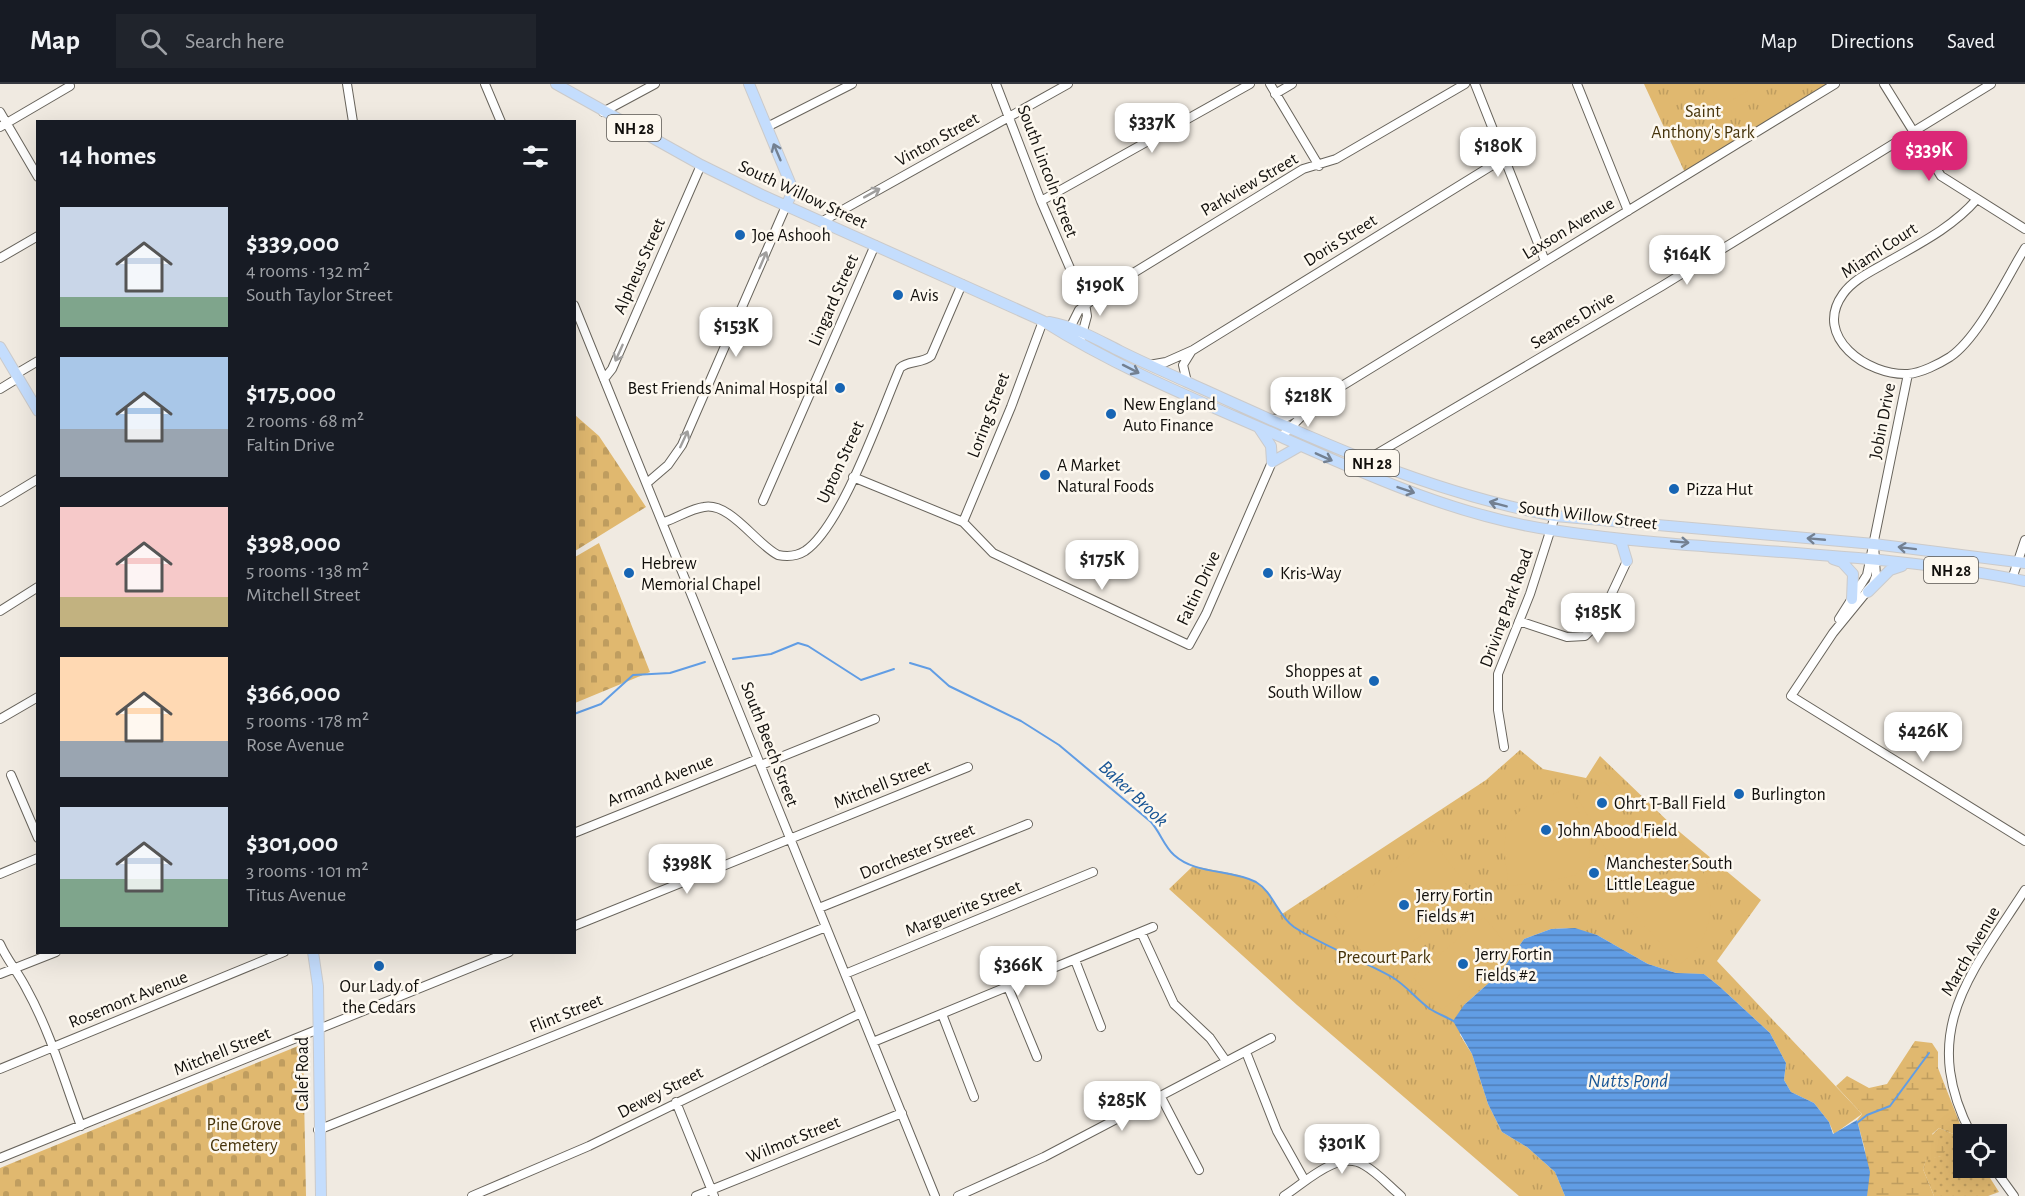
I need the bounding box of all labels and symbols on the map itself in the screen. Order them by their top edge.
street label: South Lincoln Street [1014,103,1081,240]
pin: $337K [1110,103,1194,154]
park label: Saint Anthony's Park [1651,103,1756,142]
street label: Vinton Street [893,109,983,170]
road number: NH 28 [607,115,661,141]
pin: $180K [1456,127,1540,178]
pin: $339K [1887,131,1971,182]
one-way arrow [771,143,782,161]
street label: Parkview Street [1198,150,1301,220]
street label: South Willow Street [736,157,870,233]
one-way arrow [863,187,880,199]
street label: Laxson Avenue [1519,194,1618,263]
street label: Doris Street [1301,211,1380,270]
street label: Alpheus Street [611,216,669,317]
street label: Miami Court [1838,220,1921,282]
place label: Joe Ashooh [752,227,831,245]
marker: Joe Ashooh [733,228,747,242]
pin: $164K [1645,235,1729,286]
one-way arrow [758,252,769,270]
street label: Lingard Street [806,252,862,349]
pin: $190K [1058,266,1142,317]
place label: Avis [910,287,939,305]
marker: Avis [891,288,905,302]
street label: Seames Drive [1527,289,1618,353]
pin: $153K [694,307,778,358]
one-way arrow [612,344,624,362]
one-way arrow [1122,364,1140,376]
street label: Loring Street [964,370,1013,460]
pin: $218K [1266,377,1350,428]
place label: Best Friends Animal Hospital [628,380,828,398]
marker: Best Friends Animal Hospital [833,381,847,395]
street label: Jobin Drive [1867,381,1899,461]
place label: New England Auto Finance [1123,396,1216,435]
marker: New England Auto Finance [1104,407,1118,421]
street label: Upton Street [814,418,868,506]
one-way arrow [679,430,691,448]
road number: NH 28 [1345,450,1399,476]
one-way arrow [1315,452,1333,463]
place label: A Market Natural Foods [1057,457,1154,496]
marker: A Market Natural Foods [1038,468,1052,482]
place label: Pizza Hut [1686,481,1753,499]
marker: Pizza Hut [1667,482,1681,496]
one-way arrow [1396,486,1415,497]
one-way arrow [1489,498,1508,509]
street label: South Willow Street [1517,499,1659,533]
one-way arrow [1806,533,1826,544]
one-way arrow [1670,537,1690,548]
pin: $175K [1060,540,1144,591]
one-way arrow [1898,542,1918,553]
street label: Driving Park Road [1477,547,1537,670]
street label: Faltin Drive [1174,548,1224,628]
place label: Hebrew Memorial Chapel [641,555,761,594]
road number: NH 28 [1924,557,1978,583]
place label: Kris-Way [1280,565,1342,583]
marker: Hebrew Memorial Chapel [622,566,636,580]
marker: Kris-Way [1261,566,1275,580]
pin: $185K [1556,593,1640,644]
place label: Shoppes at South Willow [1268,663,1362,702]
marker: Shoppes at South Willow [1367,674,1381,688]
street label: South Beech Street [737,680,801,809]
pin: $426K [1881,712,1965,763]
street label: Armand Avenue [605,751,716,810]
street label: Mitchell Street [831,757,934,813]
water label: Baker Brook [1095,757,1172,831]
place label: Burlington [1751,786,1826,804]
marker: Burlington [1732,787,1746,801]
place label: Ohrt T-Ball Field [1614,795,1726,813]
marker: Ohrt T-Ball Field [1595,796,1609,810]
street label: Dorchester Street [857,821,978,883]
place label: John Abood Field [1558,822,1677,840]
marker: John Abood Field [1539,823,1553,837]
pin: $398K [645,844,729,895]
place label: Manchester South Little League [1606,855,1733,894]
marker: Manchester South Little League [1587,866,1601,880]
street label: Marguerite Street [903,877,1024,940]
place label: Jerry Fortin Fields #1 [1416,887,1493,926]
marker: Jerry Fortin Fields #1 [1397,898,1411,912]
street label: March Avenue [1938,904,2004,999]
pin: $366K [976,946,1060,997]
place label: Jerry Fortin Fields #2 [1475,946,1552,985]
park label: Precourt Park [1337,949,1432,967]
marker: Jerry Fortin Fields #2 [1456,957,1470,971]
marker: Our Lady of the Cedars [372,959,386,973]
street label: Rosemont Avenue [66,968,190,1032]
place label: Our Lady of the Cedars [340,978,420,1017]
street label: Flint Street [527,991,606,1037]
street label: Mitchell Street [171,1024,274,1080]
street label: Calef Road [294,1037,312,1111]
street label: Dewey Street [615,1064,706,1122]
water label: Nutts Pond [1588,1071,1668,1091]
pin: $285K [1080,1081,1164,1132]
street label: Wilmot Street [744,1113,843,1167]
park label: Pine Grove Cemetery [207,1116,281,1155]
pin: $301K [1300,1124,1384,1175]

